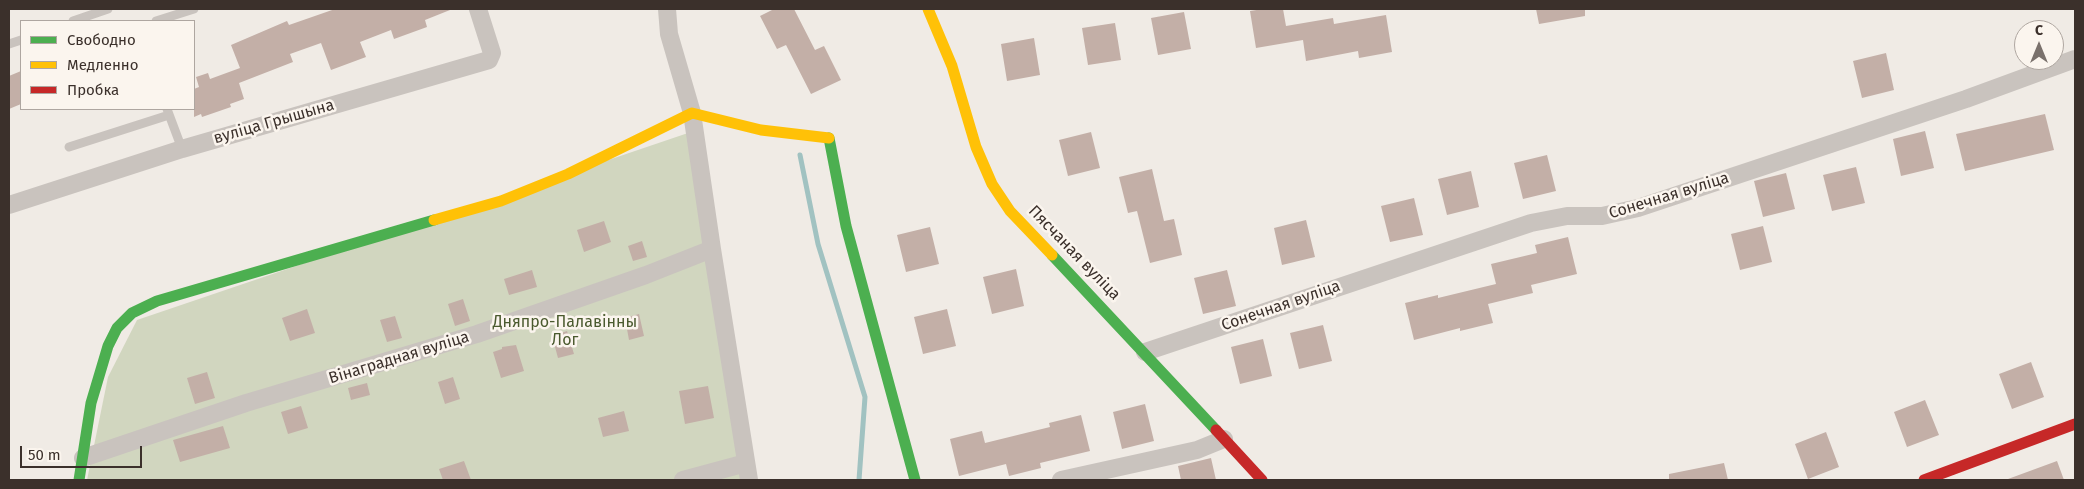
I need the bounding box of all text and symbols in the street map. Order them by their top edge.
legend [20,20,195,110]
north arrow [2014,20,2064,70]
text: С [2035,22,2043,39]
text: Свободно [67,31,136,49]
text: Медленно [67,56,139,74]
text: Пробка [67,81,119,99]
street label: вуліца Грышына [211,96,337,148]
street label: Сонечная вуліца [1607,169,1731,223]
street label: Пясчаная вуліца [1024,202,1124,304]
street label: Сонечная вуліца [1219,277,1343,335]
park label: Дняпро-Палавінны Лог [493,313,637,351]
street label: Вінаградная вуліца [326,328,472,388]
scale bar [22,436,145,468]
text: 50 m [28,446,61,464]

